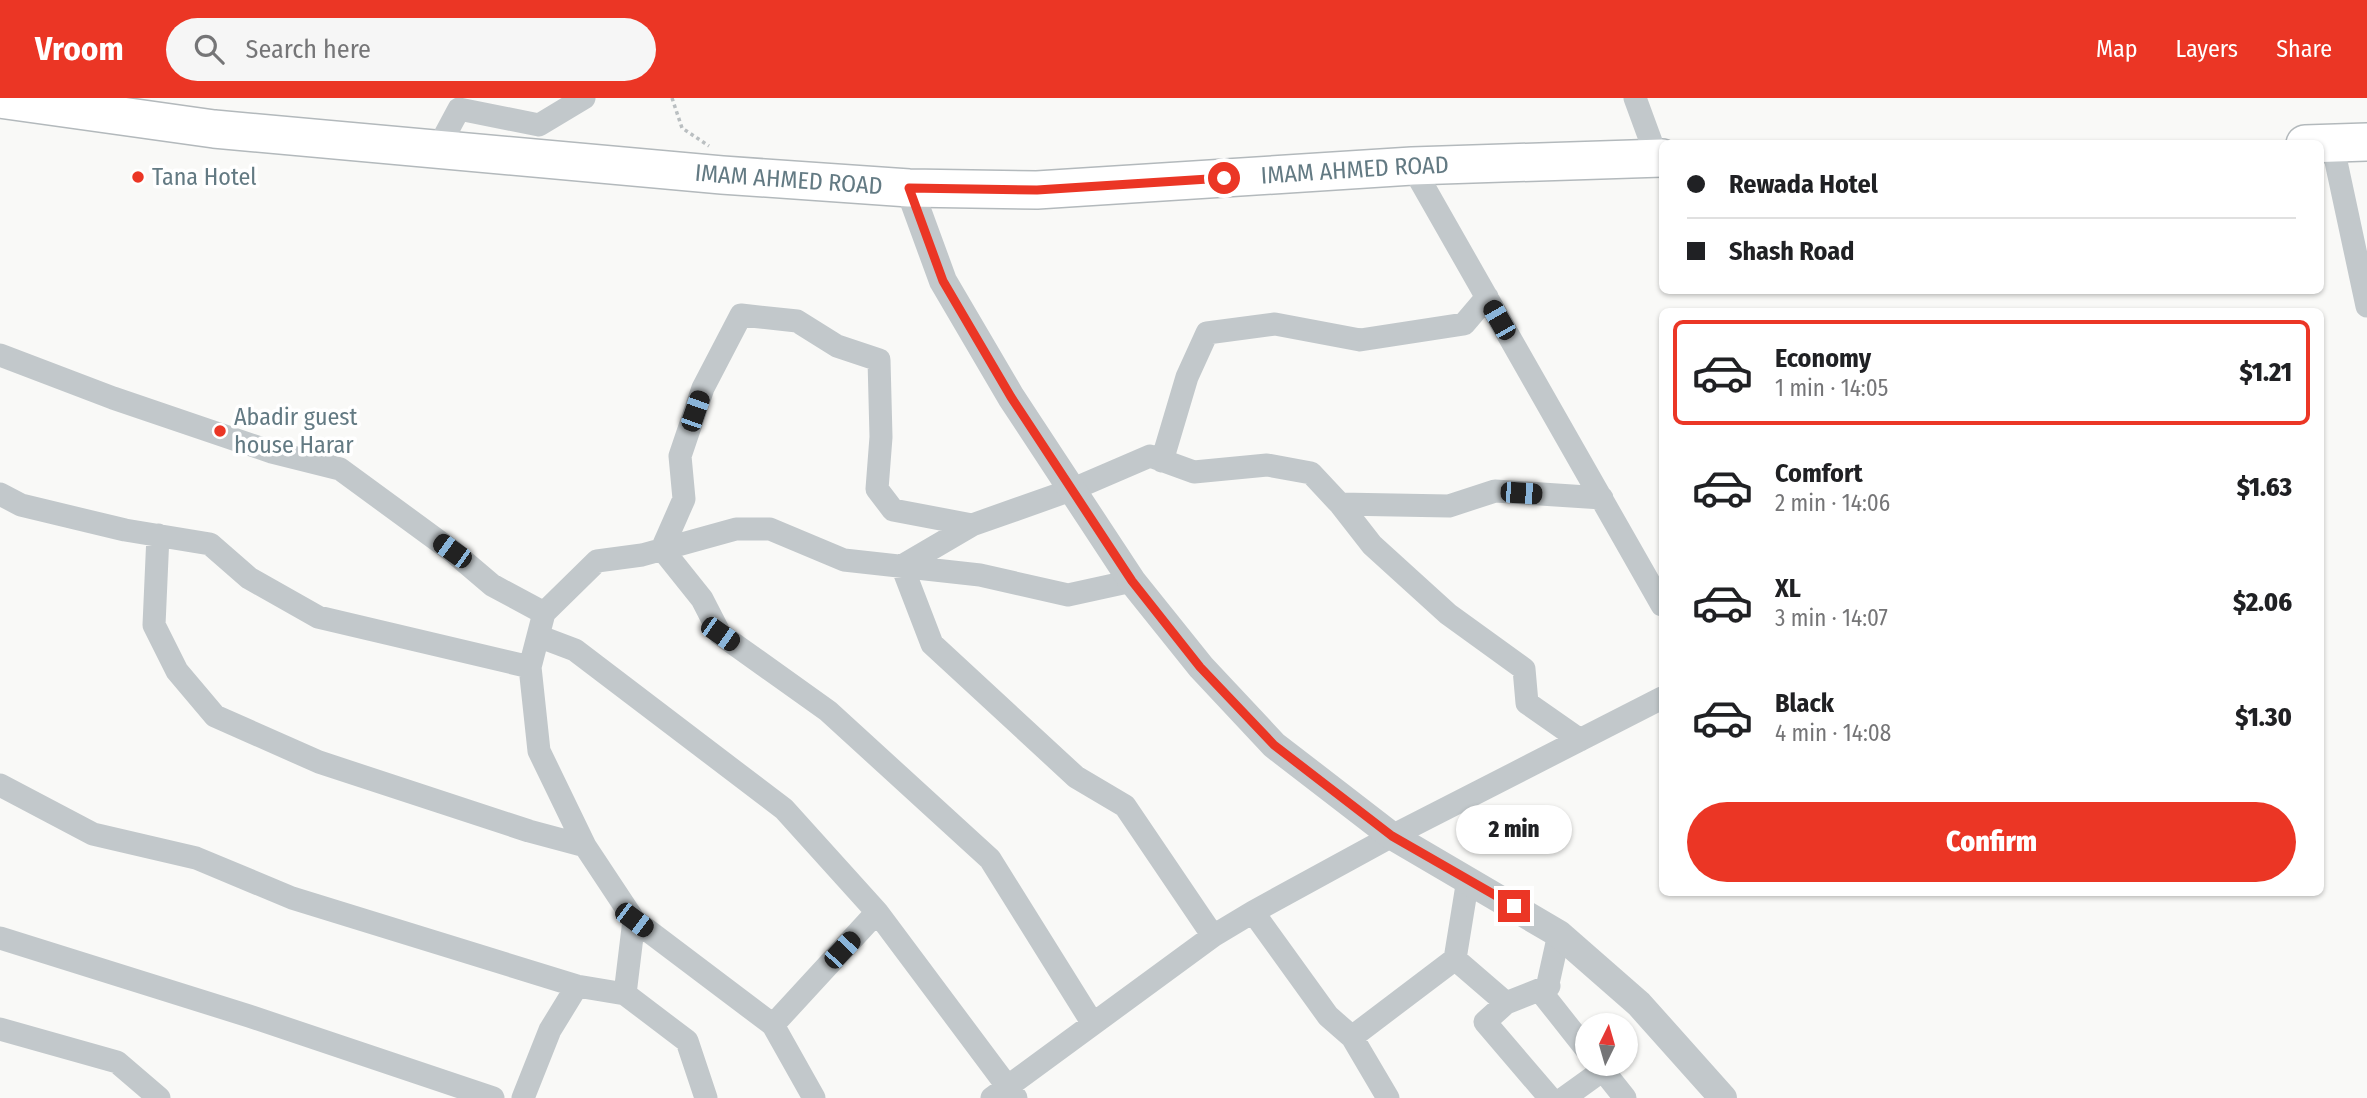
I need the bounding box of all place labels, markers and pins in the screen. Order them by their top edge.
place label: Tana Hotel [152,163,257,191]
marker: Tana Hotel [130,169,146,185]
place label: Abadir guest house Harar [234,403,358,459]
marker: Abadir guest house Harar [212,423,228,439]

